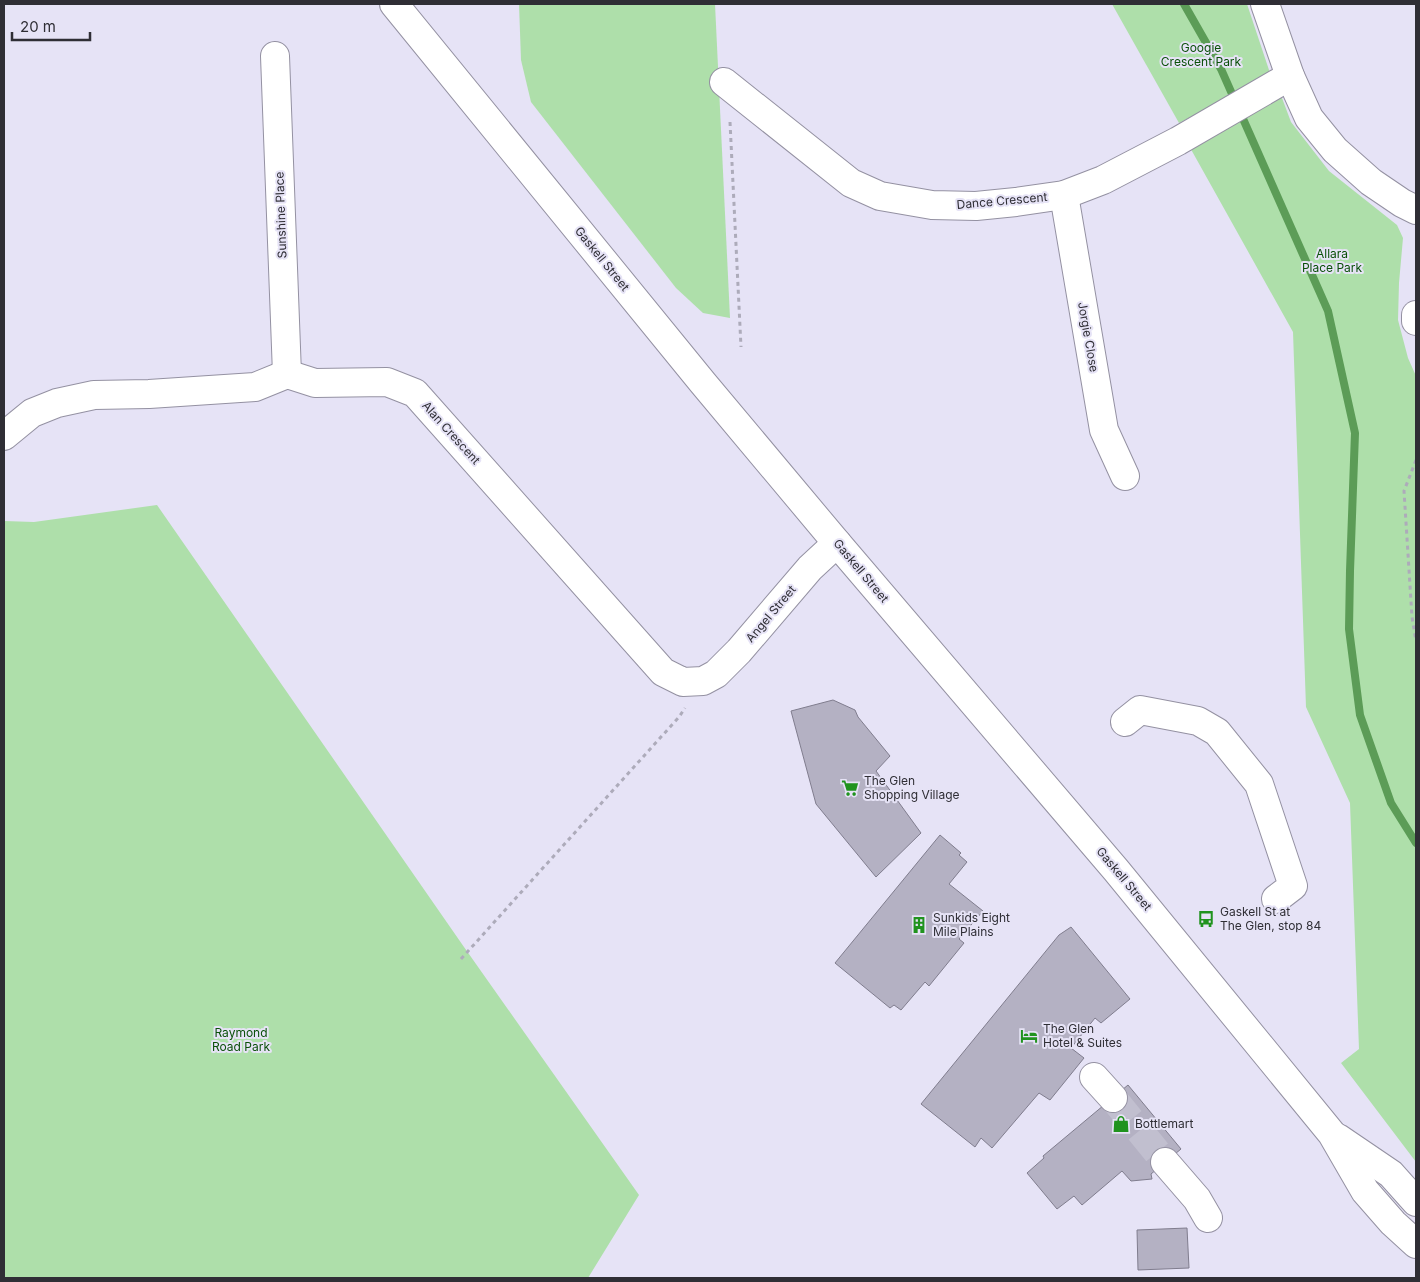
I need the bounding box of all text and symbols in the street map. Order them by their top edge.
scale bar [12,10,90,42]
text: 20 m [20,17,56,36]
park label: Googie Crescent Park [1161,40,1242,69]
street label: Sunshine Place [271,171,290,259]
street label: Dance Crescent [956,189,1048,212]
street label: Gaskell Street [572,224,633,294]
park label: Allara Place Park [1302,246,1363,275]
street label: Jorgie Close [1075,301,1102,373]
street label: Alan Crescent [419,398,484,467]
street label: Gaskell Street [830,536,892,606]
street label: Angel Street [742,582,799,645]
place label: The Glen Shopping Village [864,773,960,802]
supermarket icon: The Glen Shopping Village [840,778,860,798]
street label: Gaskell Street [1093,844,1155,914]
place label: Gaskell St at The Glen, stop 84 [1220,904,1321,933]
bus stop icon: Gaskell St at The Glen, stop 84 [1196,909,1216,929]
place label: Sunkids Eight Mile Plains [933,910,1010,939]
building icon: Sunkids Eight Mile Plains [909,915,929,935]
place label: The Glen Hotel & Suites [1043,1021,1122,1050]
park label: Raymond Road Park [212,1025,270,1054]
hotel icon: The Glen Hotel & Suites [1019,1026,1039,1046]
shop icon: Bottlemart [1111,1114,1131,1134]
place label: Bottlemart [1135,1116,1193,1131]

